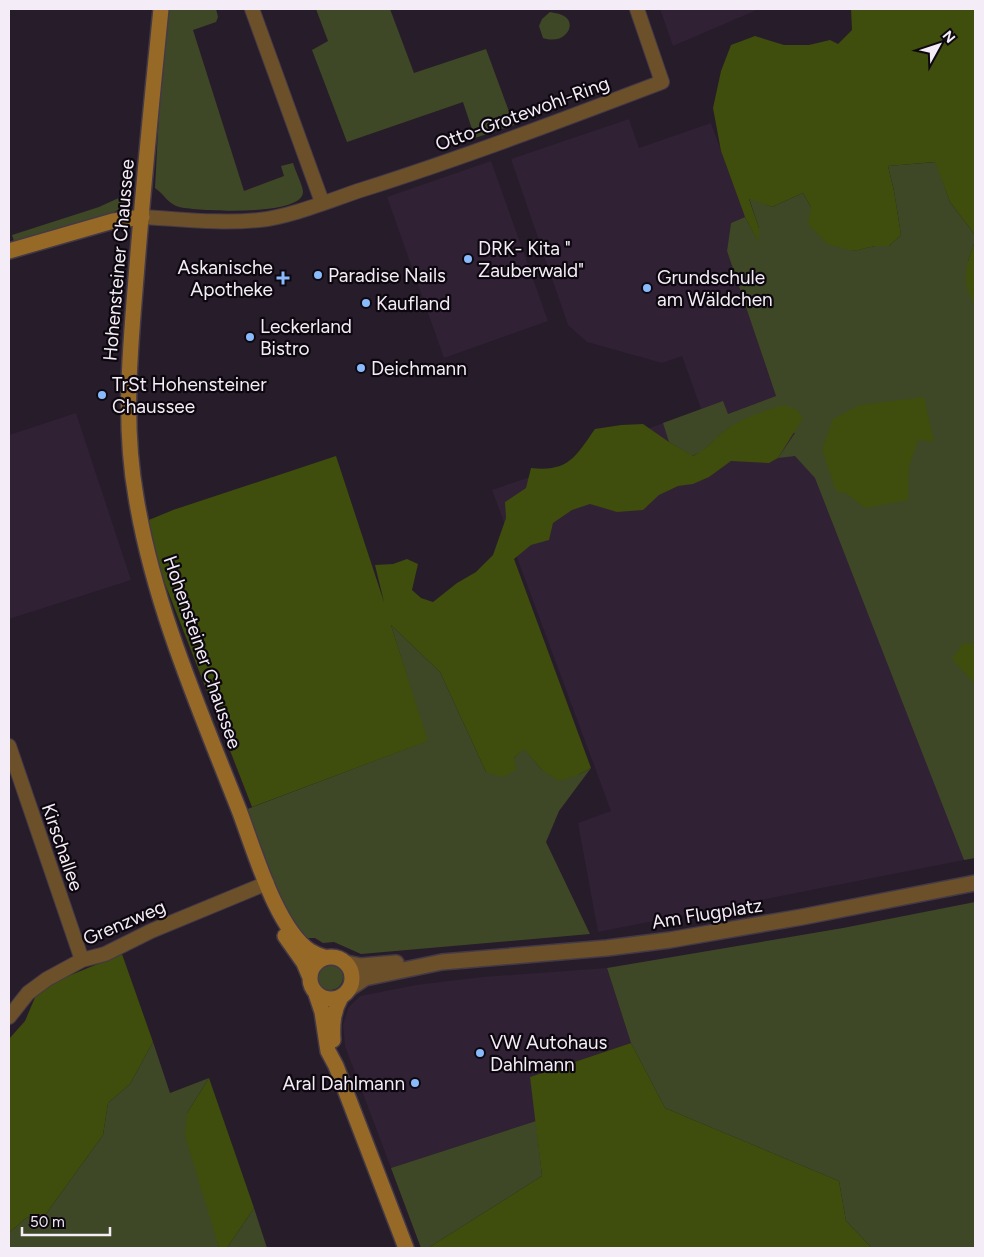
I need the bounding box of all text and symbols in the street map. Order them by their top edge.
north arrow [914,20,964,70]
text: N [939,27,959,47]
street label: Otto-Grotewohl-Ring [432,71,612,156]
street label: Hohensteiner Chaussee [98,158,139,362]
place label: DRK- Kita " Zauberwald" [478,237,584,282]
marker: DRK- Kita " Zauberwald" [462,253,474,265]
place label: Askanische Apotheke [177,256,273,301]
place label: Paradise Nails [328,264,446,287]
place label: Grundschule am Wäldchen [657,266,773,311]
marker: Paradise Nails [312,269,324,281]
marker: Askanische Apotheke [277,272,289,284]
marker: Grundschule am Wäldchen [641,282,653,294]
place label: Kaufland [376,292,450,315]
marker: Kaufland [360,297,372,309]
place label: Leckerland Bistro [260,315,352,360]
marker: Leckerland Bistro [244,331,256,343]
place label: Deichmann [371,357,467,380]
marker: Deichmann [355,362,367,374]
place label: TrSt Hohensteiner Chaussee [112,373,267,418]
marker: TrSt Hohensteiner Chaussee [96,389,108,401]
street label: Hohensteiner Chaussee [159,553,246,752]
street label: Kirschallee [37,800,88,894]
street label: Am Flugplatz [650,893,764,934]
street label: Grenzweg [79,895,169,950]
place label: VW Autohaus Dahlmann [490,1031,608,1076]
marker: VW Autohaus Dahlmann [474,1047,486,1059]
place label: Aral Dahlmann [283,1072,405,1095]
marker: Aral Dahlmann [409,1077,421,1089]
scale bar [22,1204,110,1236]
text: 50 m [30,1213,65,1231]

